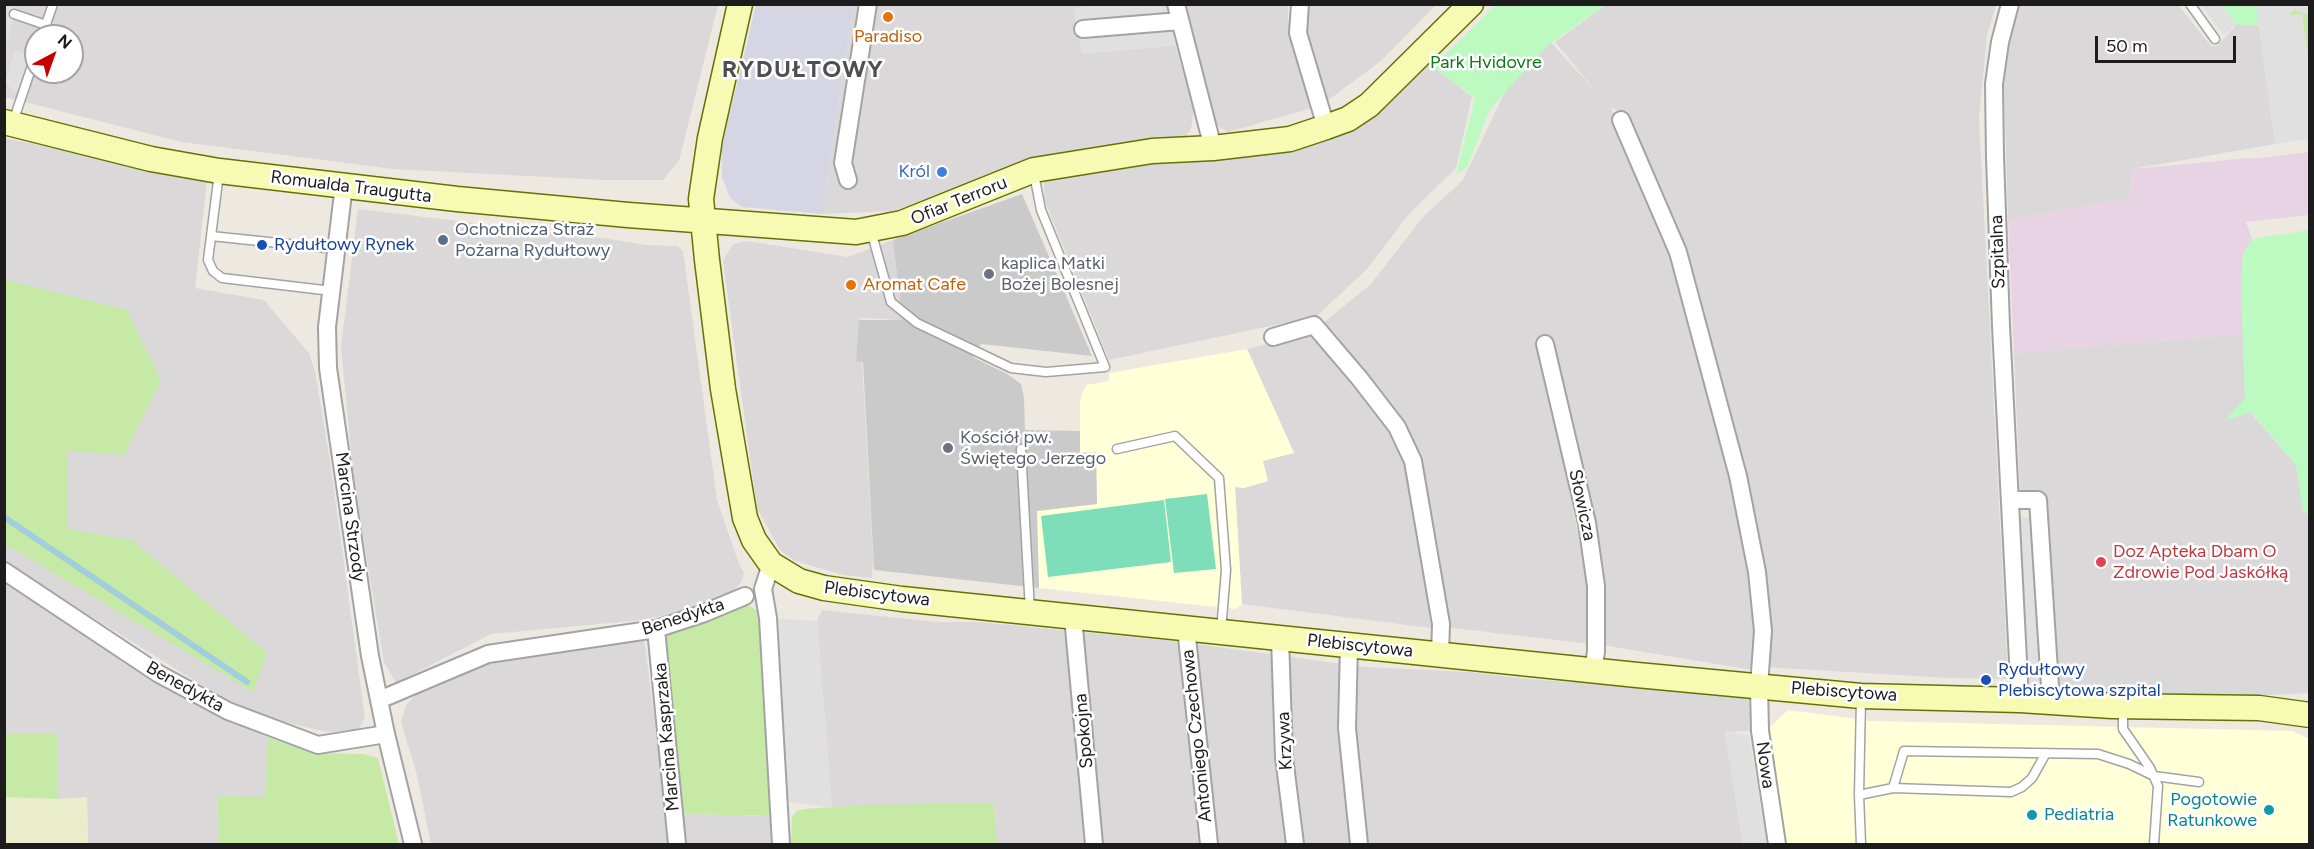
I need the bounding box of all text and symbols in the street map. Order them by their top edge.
marker: Paradiso [881,10,895,24]
north arrow [24,24,84,84]
scale bar [2098,24,2239,62]
place label: Paradiso [854,26,922,48]
text: N [54,30,76,53]
text: 50 m [2106,35,2148,57]
park label: Park Hvidovre [1430,52,1542,74]
district label: RYDUŁTOWY [722,56,884,84]
place label: Król [899,161,930,183]
marker: Król [935,165,949,179]
street label: Romualda Traugutta [269,166,433,208]
street label: Ofiar Terroru [908,172,1010,230]
street label: Szpitalna [1986,215,2010,289]
place label: Ochotnicza Straż Pożarna Rydułtowy [455,219,610,262]
marker: Ochotnicza Straż Pożarna Rydułtowy [436,233,450,247]
place label: Rydułtowy Rynek [274,234,414,256]
marker: Rydułtowy Rynek [255,238,269,252]
place label: kaplica Matki Bożej Bolesnej [1001,253,1119,296]
marker: kaplica Matki Bożej Bolesnej [982,267,996,281]
place label: Aromat Cafe [863,274,966,296]
marker: Aromat Cafe [844,278,858,292]
place label: Kościół pw. Świętego Jerzego [960,427,1106,470]
marker: Kościół pw. Świętego Jerzego [941,441,955,455]
street label: Marcina Strzody [330,450,370,584]
street label: Słowicza [1564,467,1600,543]
place label: Doz Apteka Dbam O Zdrowie Pod Jaskółką [2113,541,2288,584]
marker: Doz Apteka Dbam O Zdrowie Pod Jaskółką [2094,555,2108,569]
street label: Plebiscytowa [823,577,931,611]
street label: Benedykta [639,594,727,640]
street label: Plebiscytowa [1306,630,1414,662]
street label: Antoniego Czechowa [1177,649,1217,823]
street label: Benedykta [142,657,228,717]
place label: Rydułtowy Plebiscytowa szpital [1998,659,2161,702]
street label: Marcina Kasprzaka [650,662,684,812]
marker: Rydułtowy Plebiscytowa szpital [1979,673,1993,687]
street label: Plebiscytowa [1790,678,1898,706]
street label: Spokojna [1070,693,1098,769]
street label: Krzywa [1273,711,1297,771]
street label: Nowa [1751,740,1779,790]
place label: Pogotowie Ratunkowe [2167,789,2257,832]
marker: Pogotowie Ratunkowe [2262,803,2276,817]
place label: Pediatria [2044,804,2114,826]
marker: Pediatria [2025,808,2039,822]

